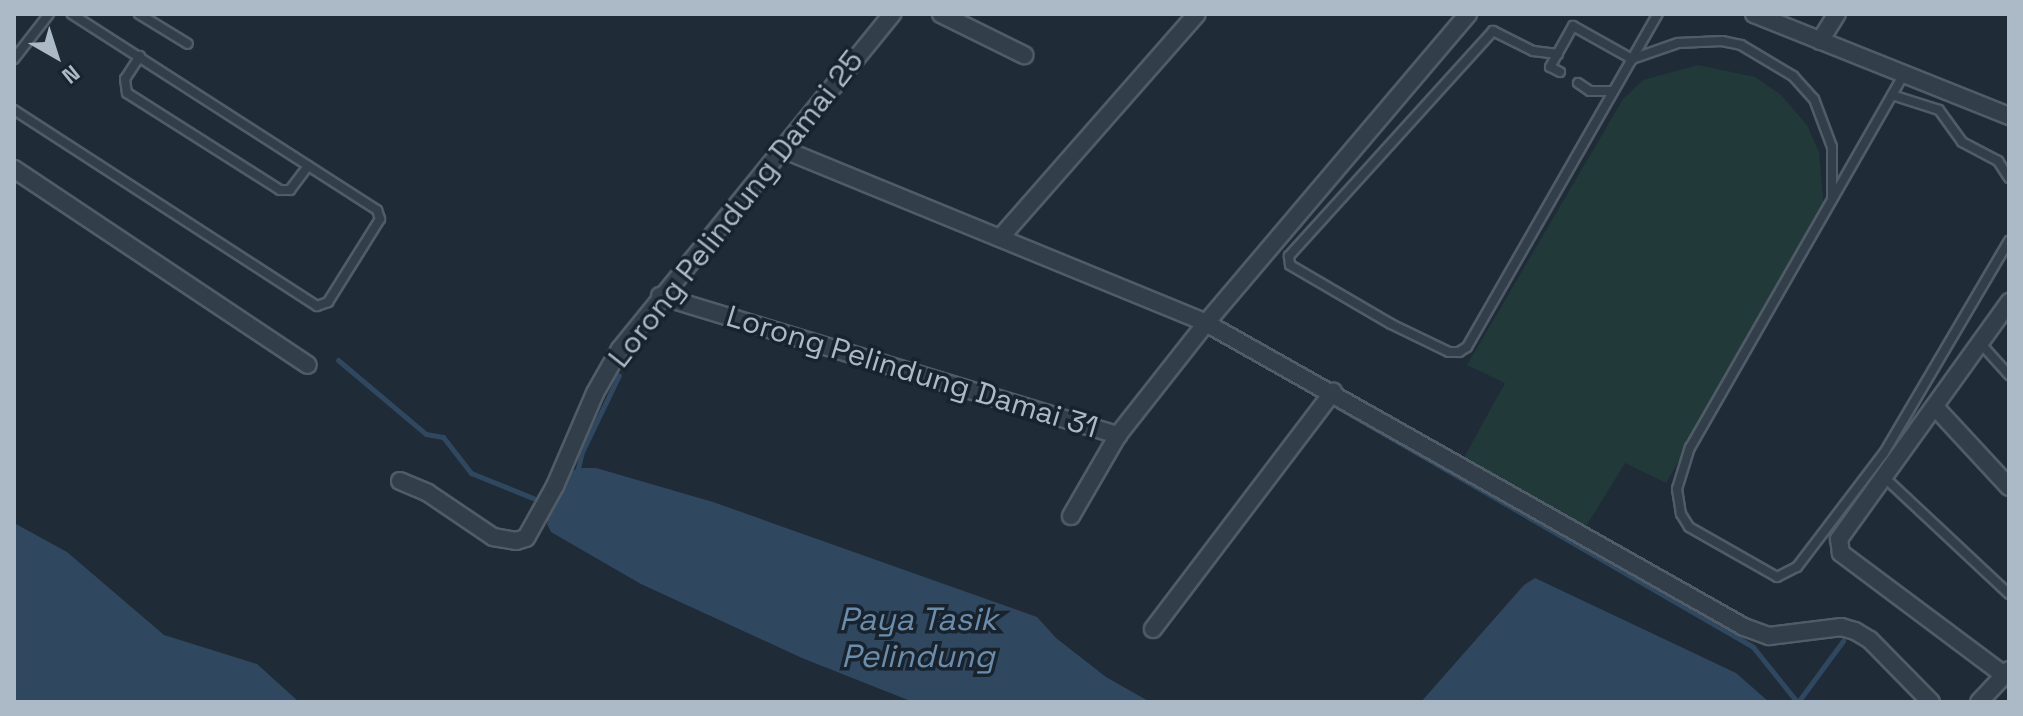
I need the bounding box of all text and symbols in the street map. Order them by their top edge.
north arrow [16,16,96,96]
street label: Lorong Pelindung Damai 25 [601,43,871,375]
text: N [57,59,86,90]
street label: Lorong Pelindung Damai 31 [722,298,1102,446]
water label: Paya Tasik Pelindung [838,601,998,676]

